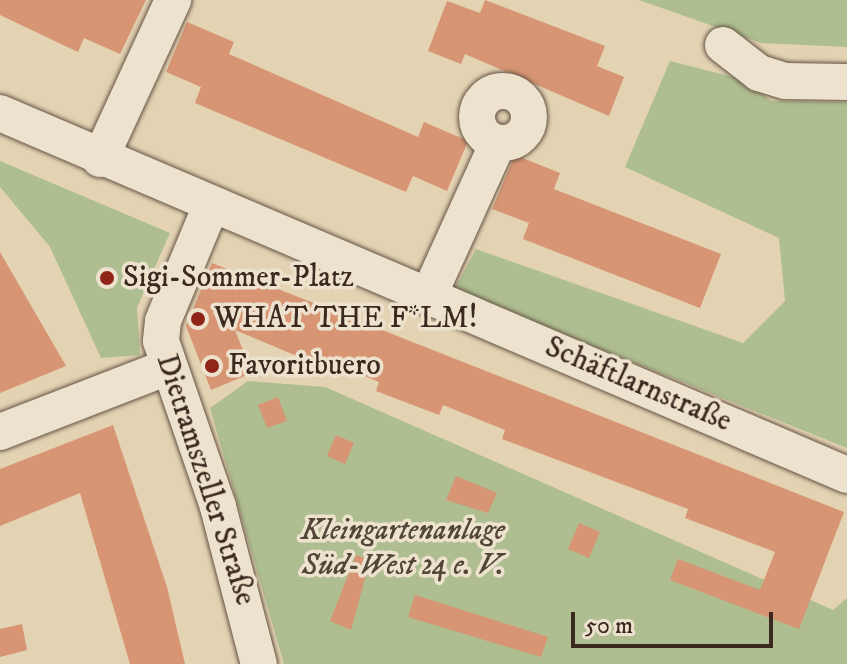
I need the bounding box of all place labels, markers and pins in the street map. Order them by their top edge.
place label: Sigi-Sommer-Platz [123,260,354,296]
marker: Sigi-Sommer-Platz [98,269,116,287]
place label: WHAT THE F*LM! [214,301,477,337]
marker: WHAT THE F*LM! [189,310,207,328]
place label: Favoritbuero [228,348,381,384]
marker: Favoritbuero [203,357,221,375]

